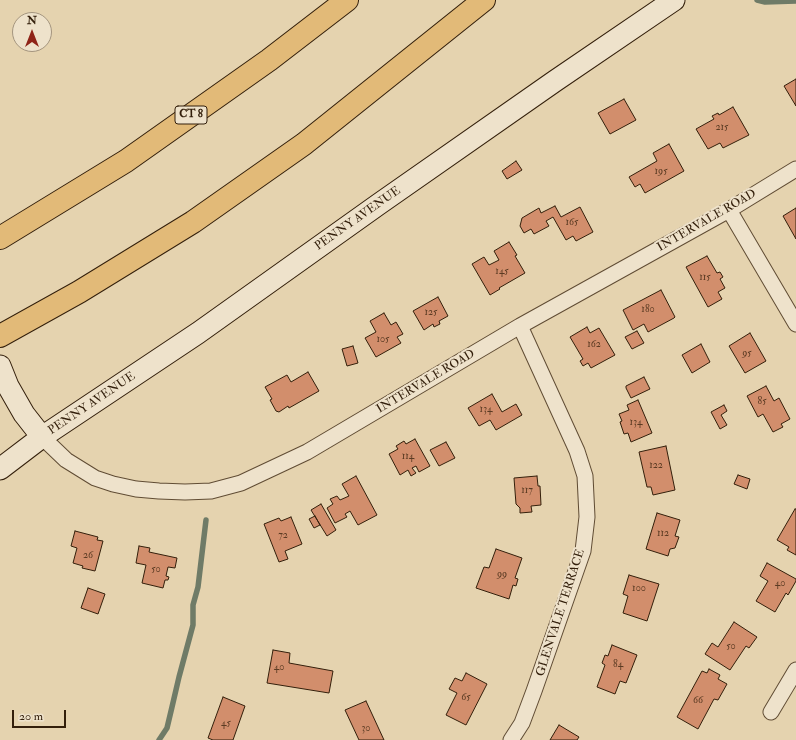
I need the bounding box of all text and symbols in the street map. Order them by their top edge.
north arrow [12,12,52,52]
text: N [27,14,37,27]
road number: CT 8 [175,106,207,124]
house number: 215 [715,122,729,134]
house number: 195 [654,166,668,178]
street label: PENNY AVENUE [312,184,404,254]
street label: INTERVALE ROAD [655,187,759,255]
house number: 165 [566,217,578,229]
house number: 145 [495,266,509,278]
house number: 115 [699,272,711,284]
house number: 180 [641,304,655,316]
house number: 125 [424,307,438,319]
house number: 105 [376,334,390,346]
house number: 162 [587,339,601,351]
street label: INTERVALE ROAD [374,347,478,417]
house number: 95 [742,348,752,360]
street label: PENNY AVENUE [46,370,138,438]
house number: 85 [757,396,767,408]
house number: 134 [480,404,492,416]
house number: 134 [630,417,642,429]
house number: 114 [402,451,414,463]
house number: 122 [649,460,663,472]
house number: 117 [521,485,533,497]
house number: 112 [657,528,669,540]
house number: 72 [278,530,288,542]
street label: GLENVALE TERRACE [534,547,588,679]
house number: 26 [83,550,93,562]
house number: 50 [151,564,161,576]
house number: 99 [497,569,507,581]
house number: 40 [775,578,785,590]
house number: 100 [632,583,646,595]
house number: 50 [726,641,736,653]
house number: 84 [613,659,623,671]
house number: 40 [274,662,284,674]
house number: 65 [461,692,471,704]
house number: 66 [693,695,703,707]
scale bar [14,702,68,728]
text: 20 m [19,709,43,724]
house number: 45 [221,718,231,730]
house number: 30 [362,723,370,735]

